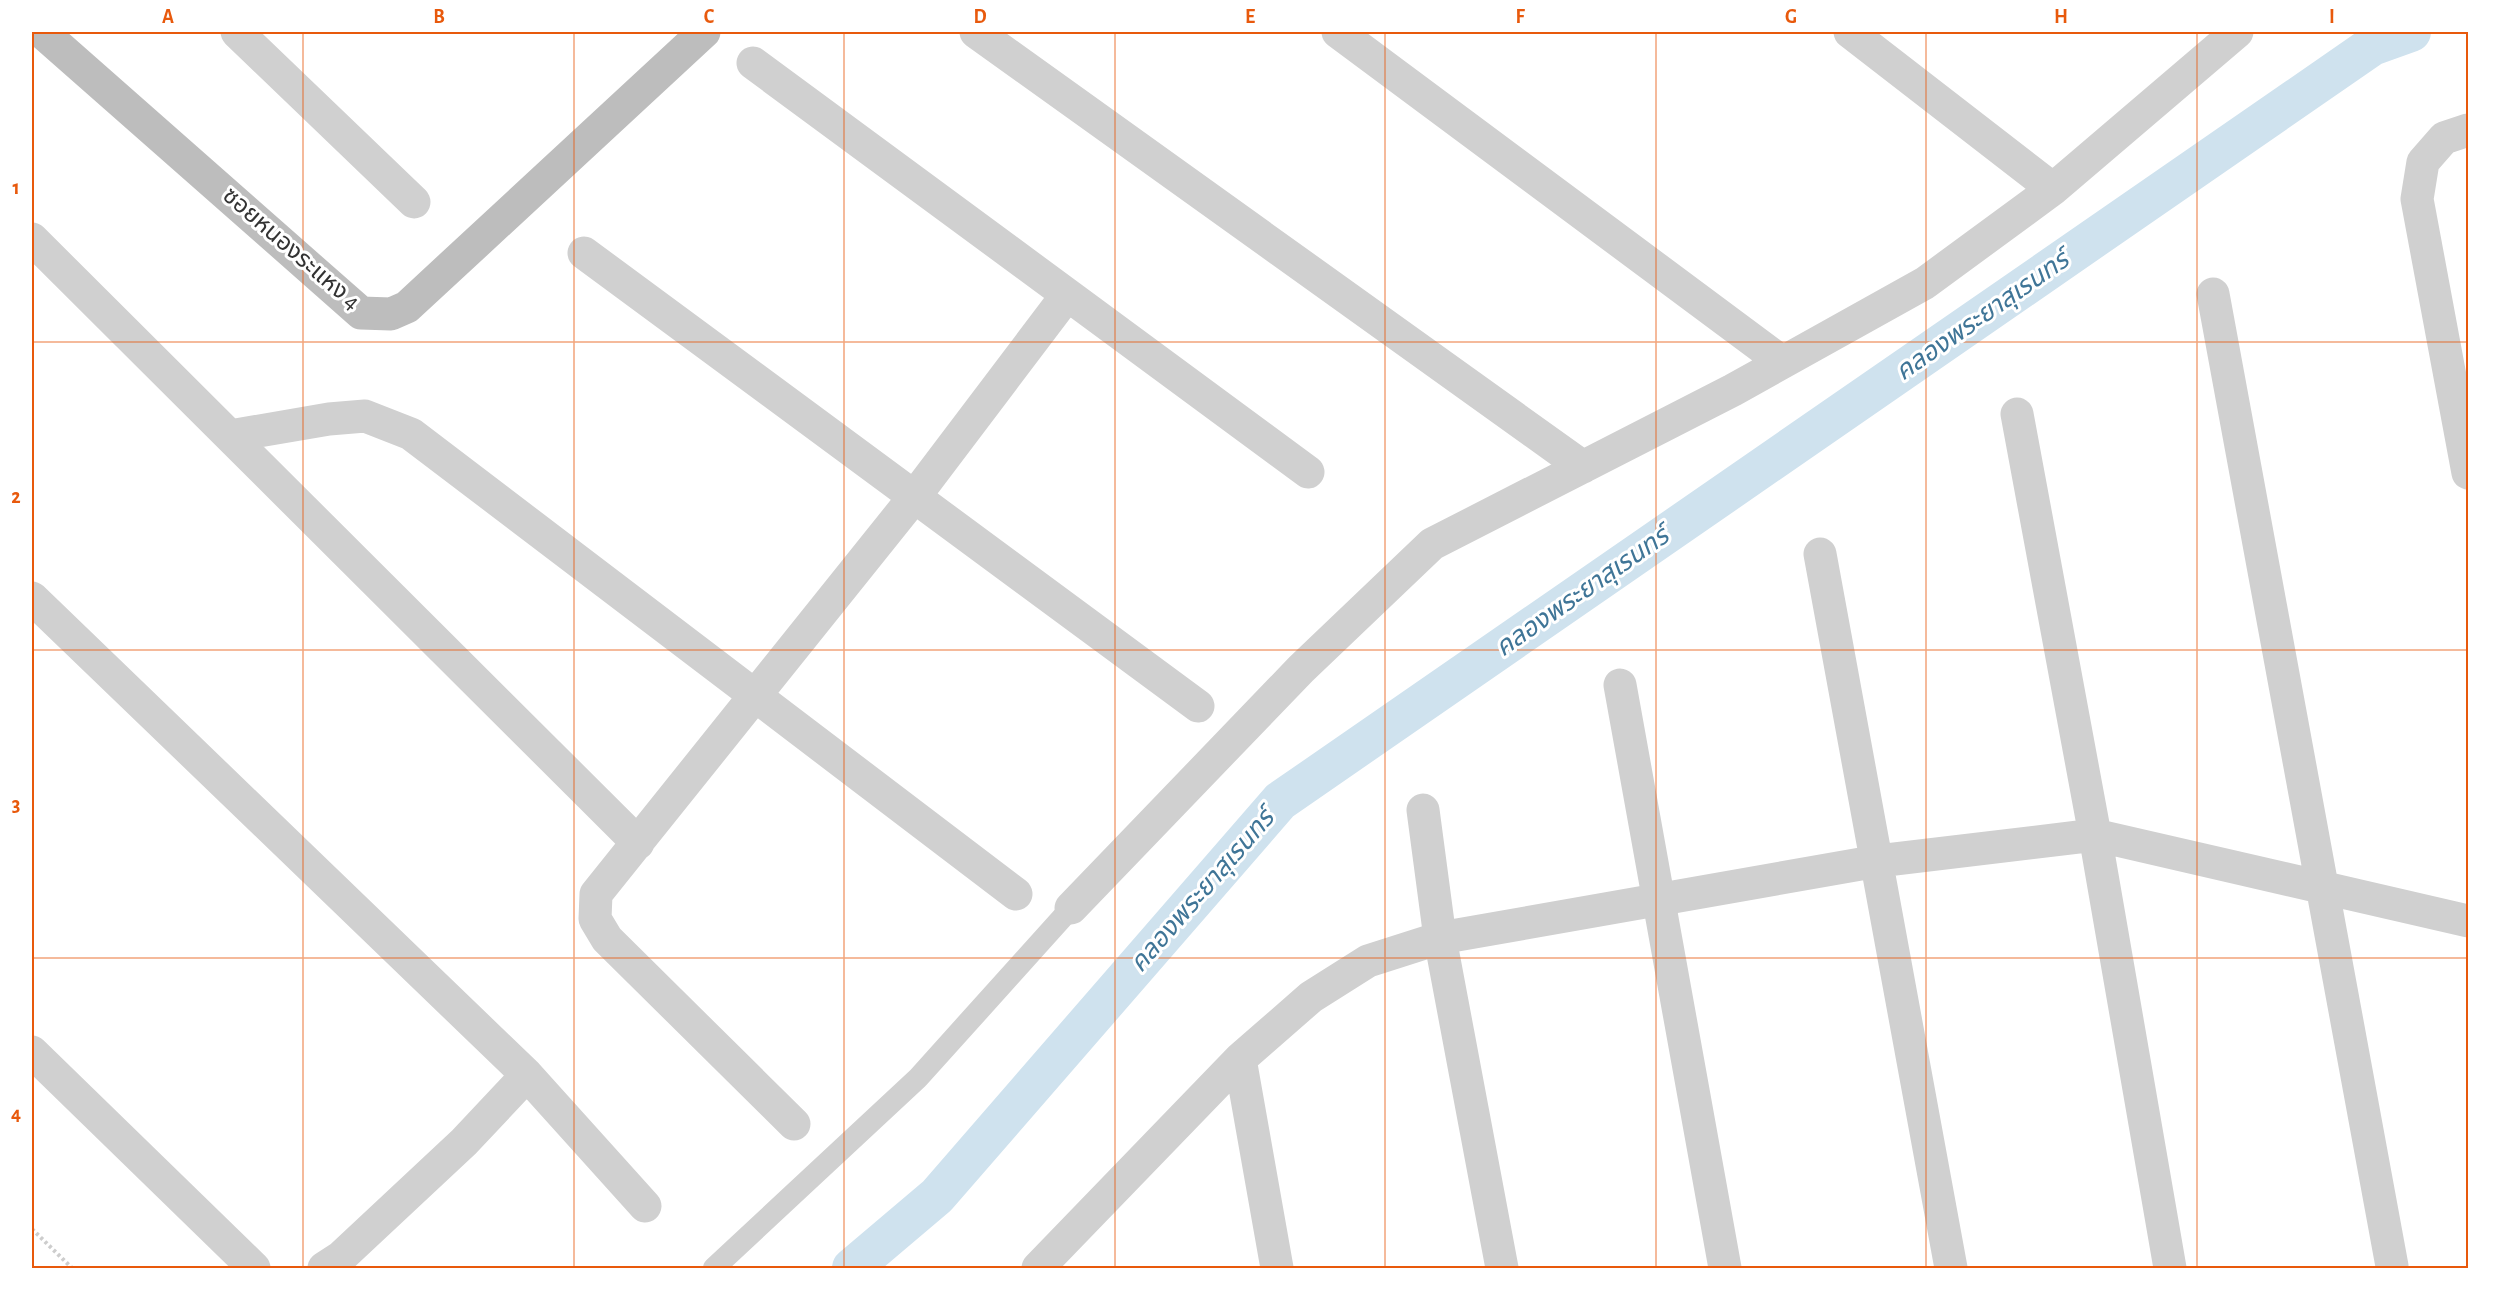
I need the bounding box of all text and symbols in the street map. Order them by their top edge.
text: A [162,7,174,27]
text: B [433,7,445,27]
text: C [704,7,715,27]
text: D [973,7,987,27]
text: E [1245,7,1255,27]
text: F [1515,7,1525,27]
text: G [1785,7,1797,27]
text: H [2054,7,2068,27]
text: I [2329,7,2335,27]
text: 1 [12,178,20,198]
street label: ซอยหนองระแหง 4 [218,183,364,315]
water label: คลองพระยาสุเรนทร์ [1891,243,2080,387]
text: 2 [11,487,21,507]
water label: คลองพระยาสุเรนทร์ [1491,519,1680,663]
text: 3 [12,795,20,815]
water label: คลองพระยาสุเรนทร์ [1125,801,1285,978]
text: 4 [11,1104,21,1124]

